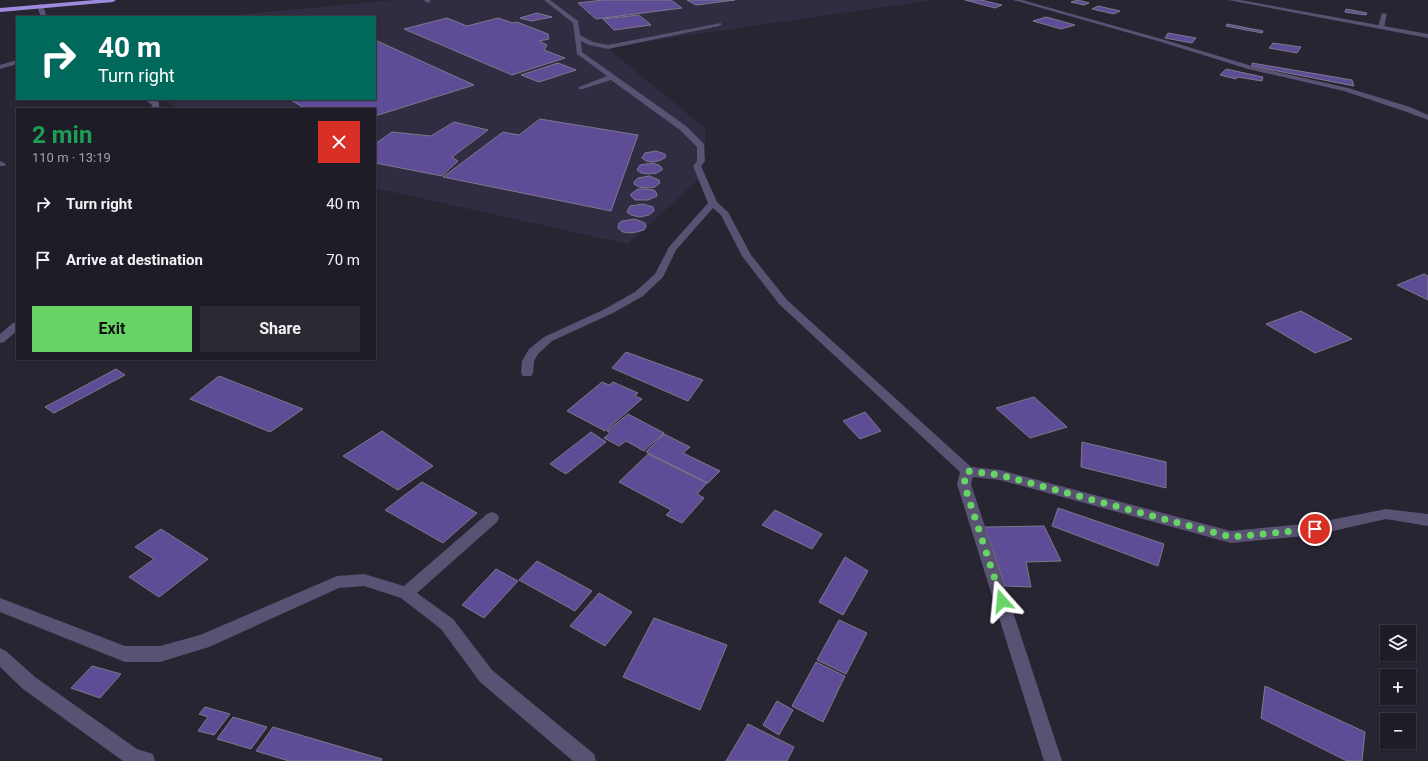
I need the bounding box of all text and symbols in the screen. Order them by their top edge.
text: 40 m [98,31,161,64]
icon: right [32,32,84,84]
text: Turn right [98,65,175,86]
text: 2 min [32,121,92,149]
button: close [318,121,360,163]
text: 110 m · 13:19 [32,150,111,165]
icon: right [32,193,54,215]
text: Turn right [66,195,132,213]
text: 40 m [326,195,360,213]
icon: arrive [32,249,54,271]
text: Arrive at destination [66,251,203,269]
text: 70 m [326,251,360,269]
button: Exit [32,306,192,352]
button: Share [200,306,360,352]
pin [1298,512,1332,546]
icon: arrive [1304,518,1326,540]
position arrow [981,580,1023,622]
map controls [1380,625,1416,749]
button: layers [1380,625,1416,661]
button: + [1380,669,1416,705]
button: − [1380,713,1416,749]

